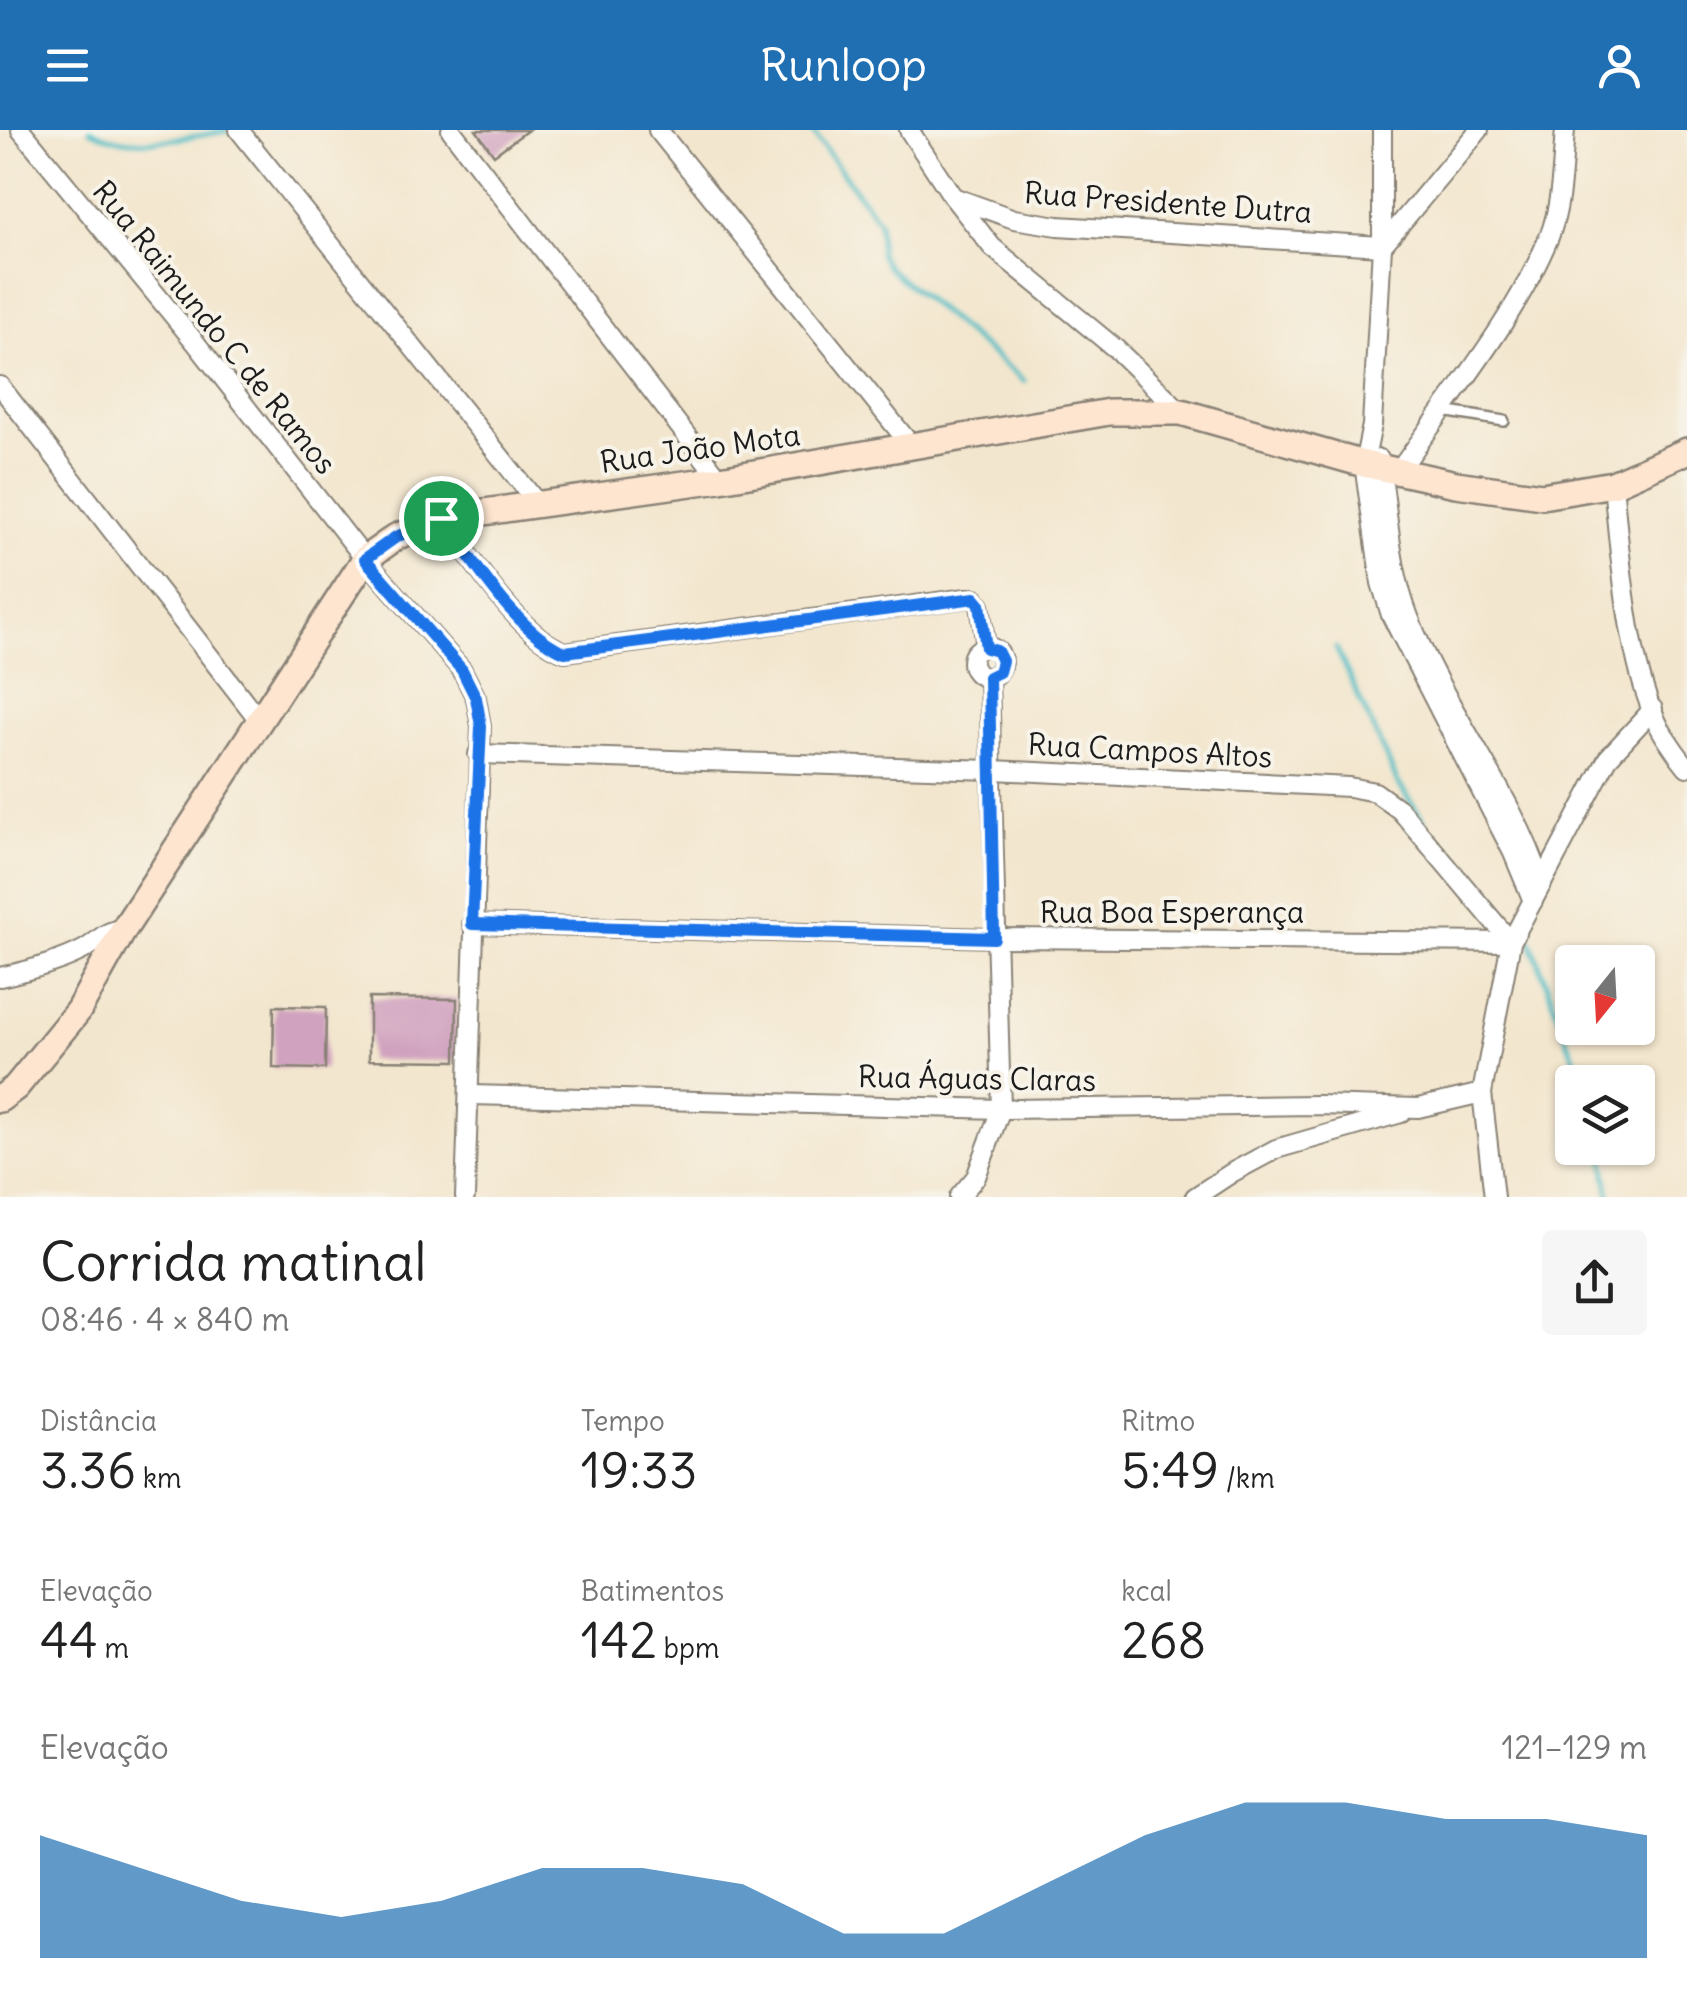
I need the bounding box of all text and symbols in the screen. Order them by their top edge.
text: Runloop [760,37,927,93]
icon: menu [40,38,95,93]
icon: person [1592,38,1647,93]
street label: Rua Raimundo C de Ramos [85,173,345,481]
street label: Rua Presidente Dutra [1023,173,1313,231]
street label: Rua João Mota [598,415,802,481]
pin [399,476,484,561]
icon: arrive [414,491,469,546]
street label: Rua Campos Altos [1027,725,1273,775]
street label: Rua Boa Esperança [1040,893,1304,931]
north arrow [1555,945,1655,1045]
map controls [1555,945,1655,1165]
street label: Rua Águas Claras [858,1056,1096,1099]
button: layers [1555,1065,1655,1165]
text: Corrida matinal [40,1227,427,1296]
button: share [1542,1230,1647,1335]
text: 08:46 · 4 × 840 m [40,1299,290,1340]
text: Distância [40,1403,157,1439]
text: Tempo [581,1403,665,1439]
text: Ritmo [1121,1403,1195,1439]
text: 3.36 [40,1439,136,1502]
text: 19:33 [581,1439,697,1502]
text: 5:49 [1121,1439,1219,1502]
text: km [136,1460,182,1496]
text: /km [1219,1460,1275,1496]
text: Elevação [40,1573,153,1609]
text: Batimentos [581,1573,724,1609]
text: kcal [1121,1573,1172,1609]
text: 44 [40,1609,98,1672]
text: 142 [581,1609,657,1672]
text: 268 [1121,1609,1206,1672]
text: m [98,1630,129,1666]
text: bpm [657,1630,719,1666]
text: Elevação [40,1727,169,1768]
text: 121–129 m [1502,1727,1647,1768]

